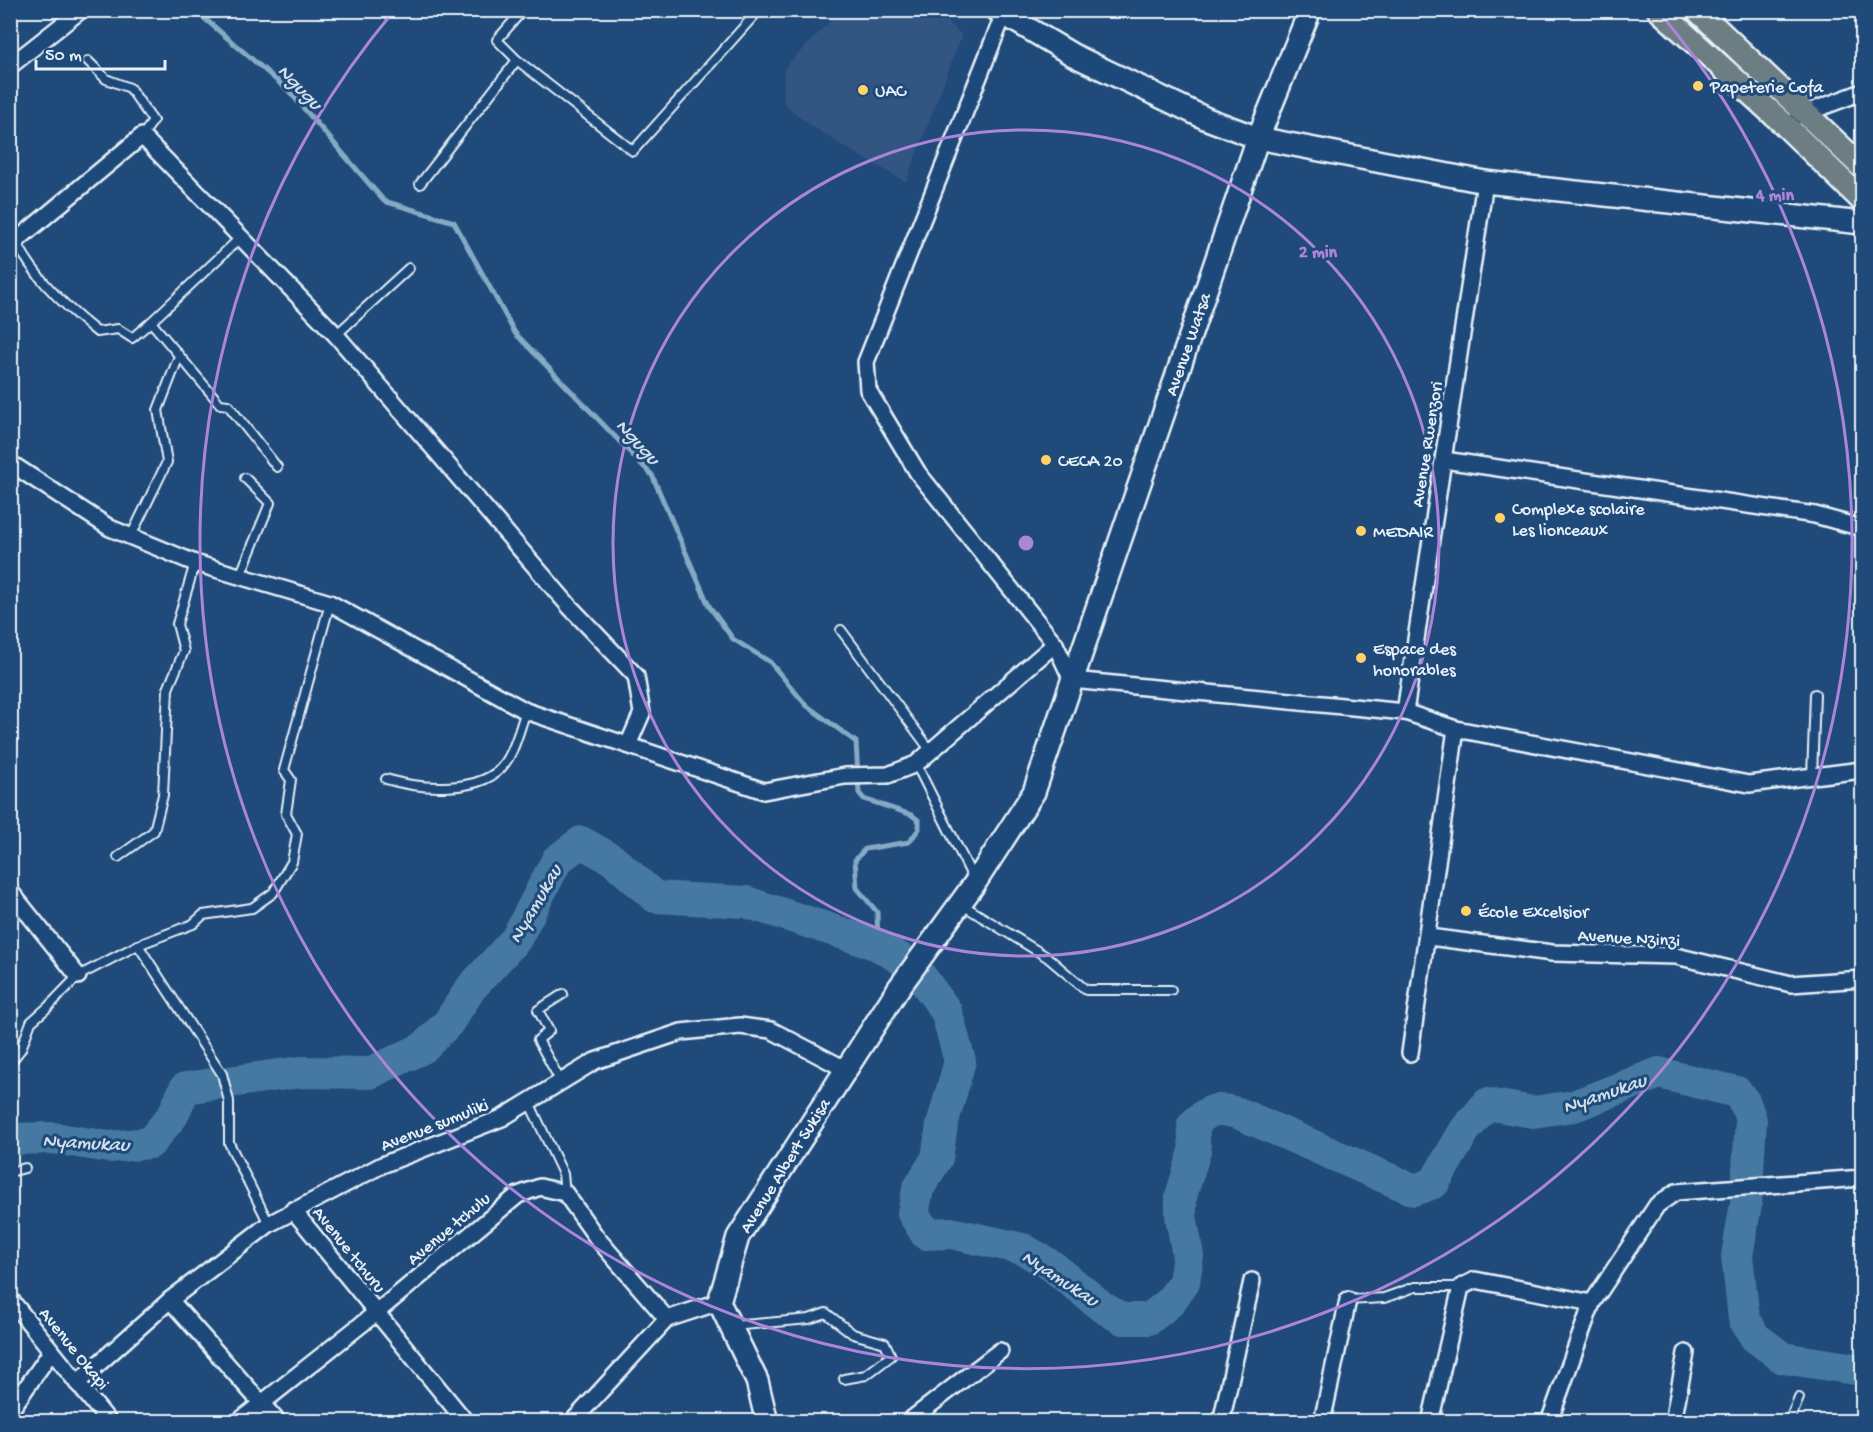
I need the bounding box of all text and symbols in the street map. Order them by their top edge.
scale bar [36,33,165,71]
text: 50 m [45,46,82,67]
water label: Ngugu [271,61,327,117]
place label: Papeterie Cofa [1709,78,1824,99]
marker: Papeterie Cofa [1691,79,1705,93]
place label: UAC [875,82,907,103]
marker: UAC [856,83,870,97]
text: 4 min [1755,186,1794,207]
text: 2 min [1299,243,1338,264]
street label: Avenue Watsa [1162,290,1217,399]
street label: Avenue Rwenzori [1408,380,1449,509]
water label: Ngugu [609,416,665,472]
place label: CECA 20 [1058,452,1123,473]
marker: CECA 20 [1039,453,1053,467]
place label: Complexe scolaire Les lionceaux [1512,500,1645,542]
marker: Complexe scolaire Les lionceaux [1493,511,1507,525]
place label: MEDAIR [1373,523,1433,544]
marker: MEDAIR [1354,524,1368,538]
centre of rings [1016,533,1036,553]
place label: Espace des honorables [1373,640,1457,682]
marker: Espace des honorables [1354,651,1368,665]
water label: Nyamukau [505,860,570,948]
place label: École Excelsior [1478,903,1590,924]
marker: École Excelsior [1459,904,1473,918]
street label: Avenue Nzinzi [1577,926,1681,953]
water label: Nyamukau [1560,1070,1652,1120]
street label: Avenue Albert Sukisa [736,1094,837,1238]
street label: Avenue sumuliki [378,1095,492,1157]
water label: Nyamukau [42,1131,131,1158]
street label: Avenue tchulu [404,1189,496,1271]
street label: Avenue tchuru [307,1203,390,1298]
water label: Nyamukau [1016,1247,1103,1314]
street label: Avenue Okapi [33,1304,113,1395]

